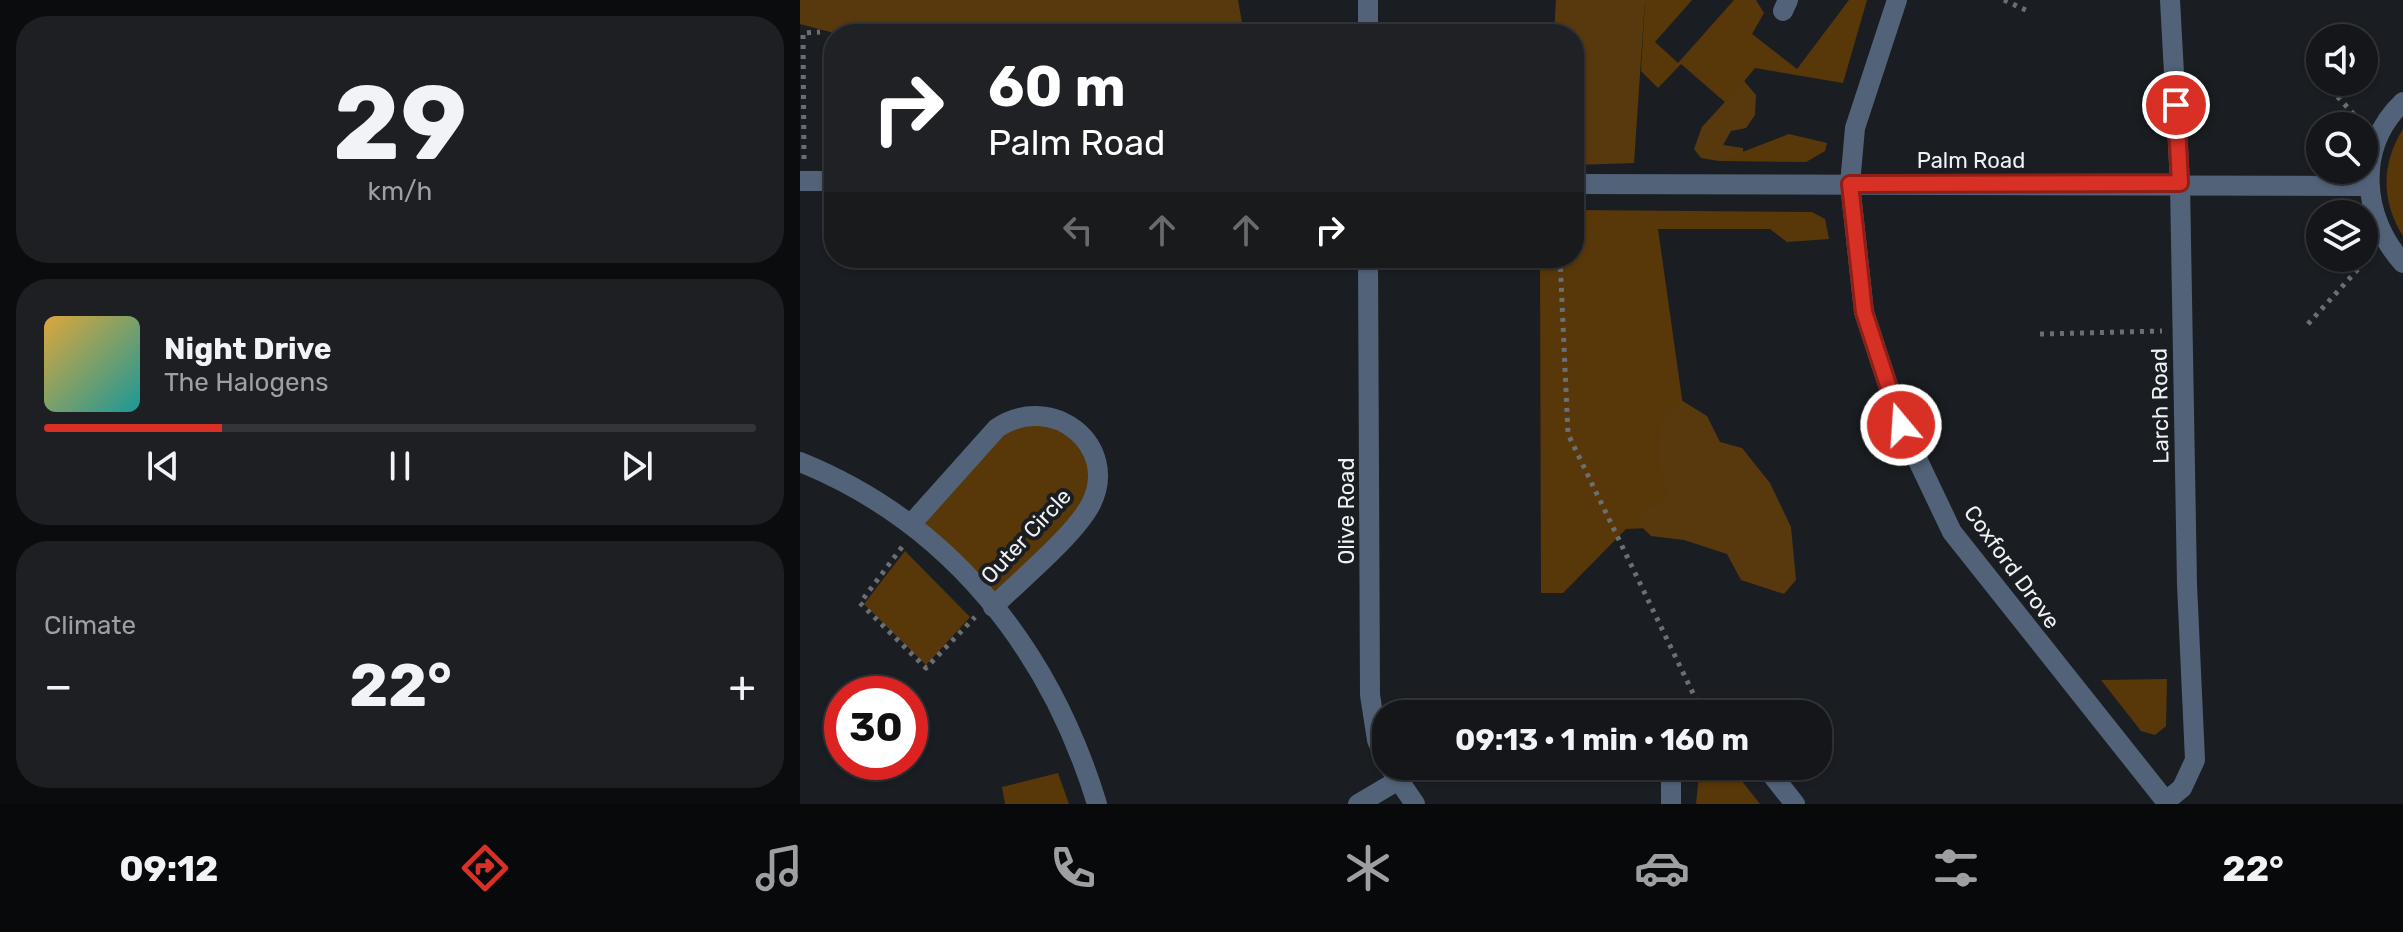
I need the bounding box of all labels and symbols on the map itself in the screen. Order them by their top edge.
pin [2142,71,2210,139]
street label: Palm Road [1917,147,2025,174]
street label: Larch Road [2145,348,2175,464]
position arrow [1859,383,1943,467]
street label: Olive Road [1333,457,1360,565]
street label: Outer Circle [975,483,1077,589]
street label: Coxford Drove [1958,500,2066,634]
speed limit sign: 30 [824,676,928,780]

